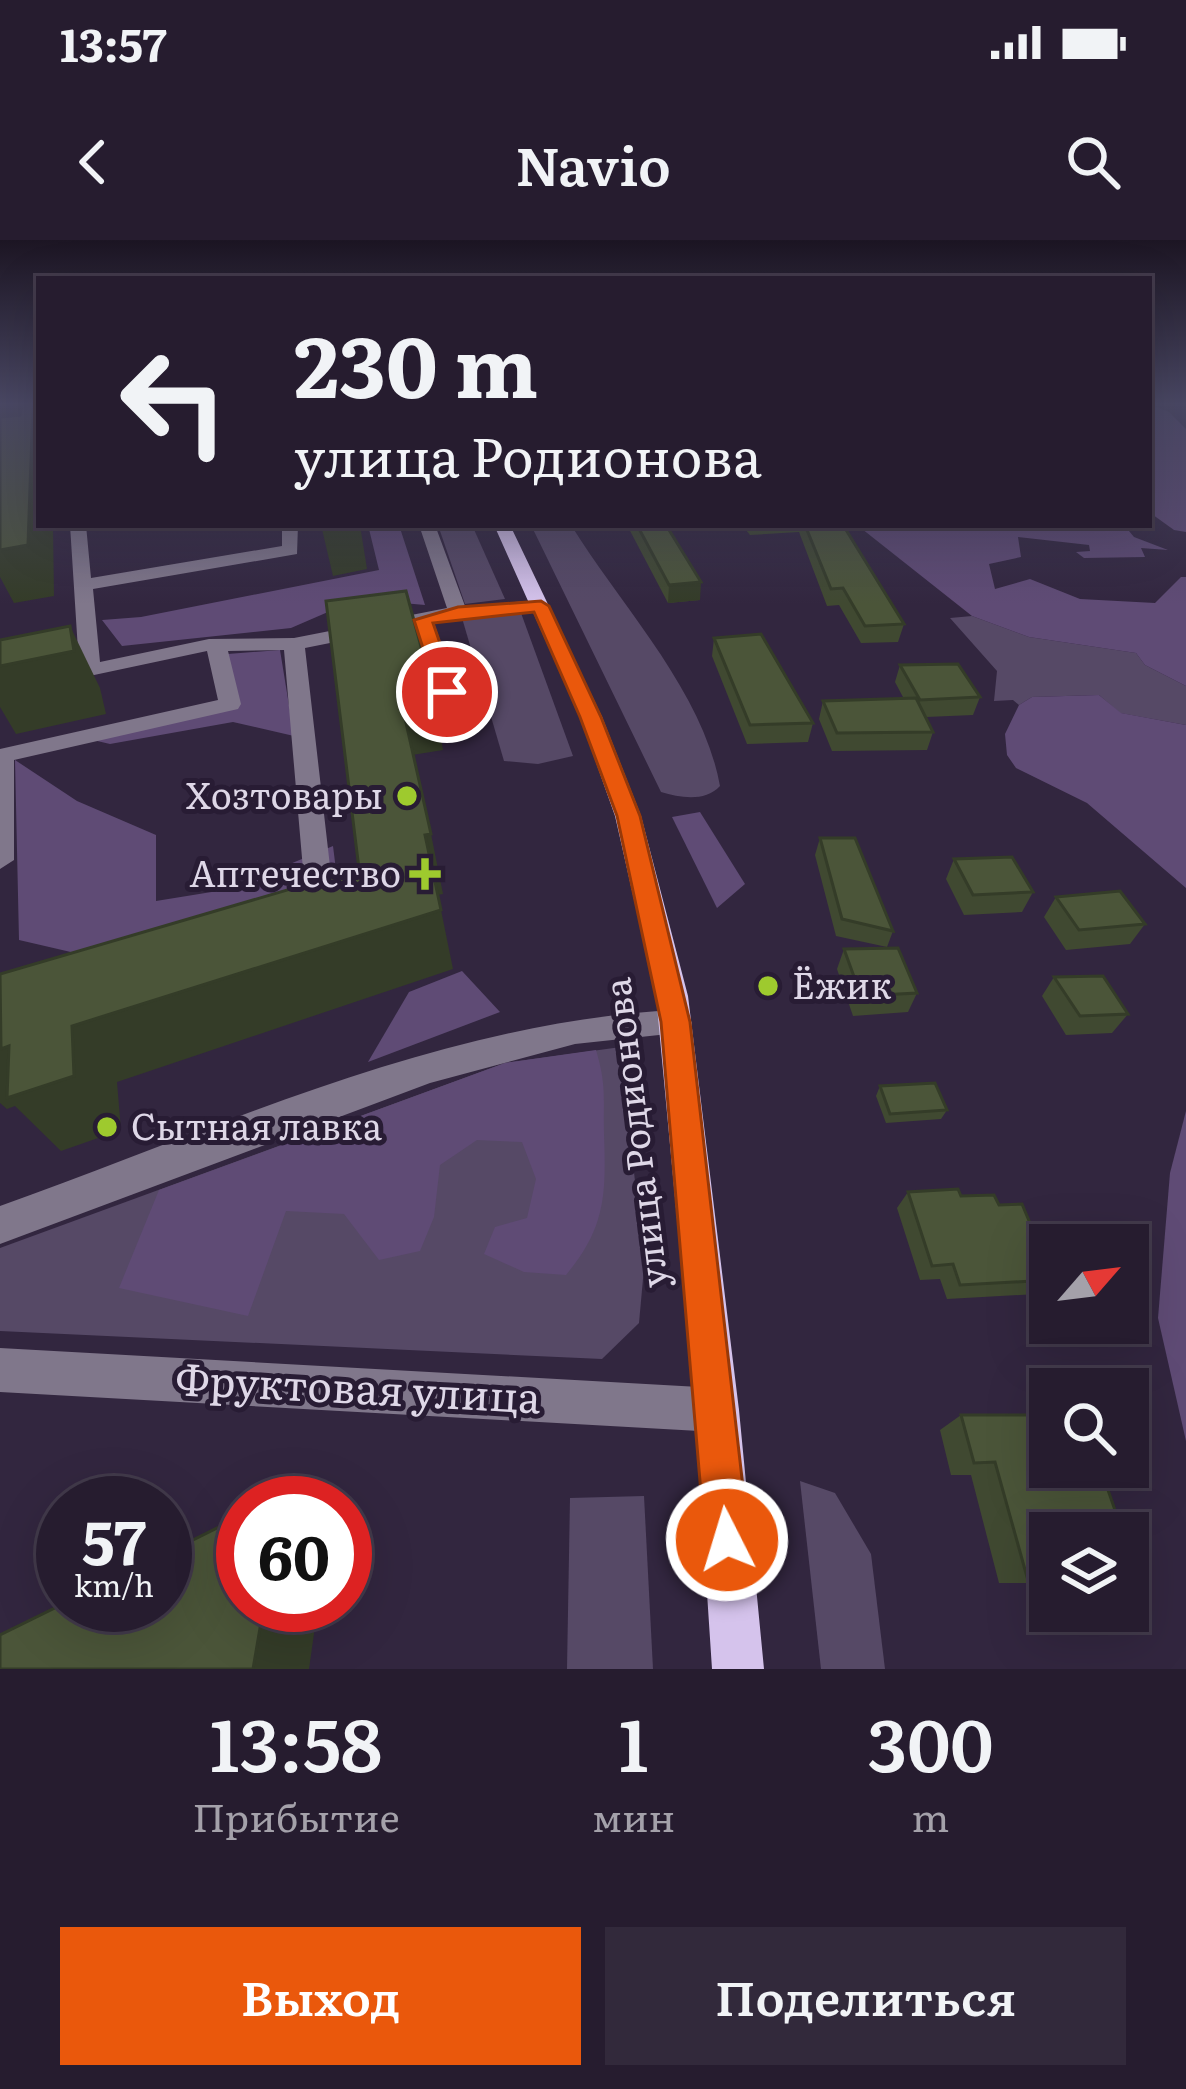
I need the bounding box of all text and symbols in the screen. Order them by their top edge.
text: 13:57 [60,9,167,76]
text: Navio [515,122,671,203]
icon: back [60,129,126,195]
icon: search [1060,129,1126,195]
text: 230 m [294,299,538,424]
icon: left [96,324,252,480]
text: улица Родионова [294,413,762,494]
pin [396,641,498,743]
icon: arrive [414,659,480,725]
place label: Хозтовары [186,767,383,820]
marker: Хозтовары [394,783,420,809]
place label: Аптечество [189,845,401,898]
marker: Аптечество [412,861,438,887]
place label: Ёжик [792,957,891,1010]
marker: Ёжик [755,973,781,999]
street label: улица Родионова [588,975,679,1291]
place label: Сытная лавка [131,1098,383,1151]
marker: Сытная лавка [94,1114,120,1140]
north arrow [1029,1224,1149,1344]
map controls [1029,1224,1149,1632]
street label: Фруктовая улица [174,1345,543,1427]
button: search [1029,1368,1149,1488]
speed limit sign: 60 [216,1476,372,1632]
position arrow [664,1477,790,1603]
text: 57 [82,1494,146,1583]
button: layers [1029,1512,1149,1632]
text: km/h [74,1562,154,1606]
text: 13:58 [210,1687,382,1794]
text: 1 [619,1687,648,1794]
text: 300 [868,1687,994,1794]
text: Прибытие [192,1786,400,1844]
text: мин [592,1786,675,1844]
text: m [912,1786,949,1844]
button: Выход [60,1927,581,2065]
button: Поделиться [605,1927,1126,2065]

